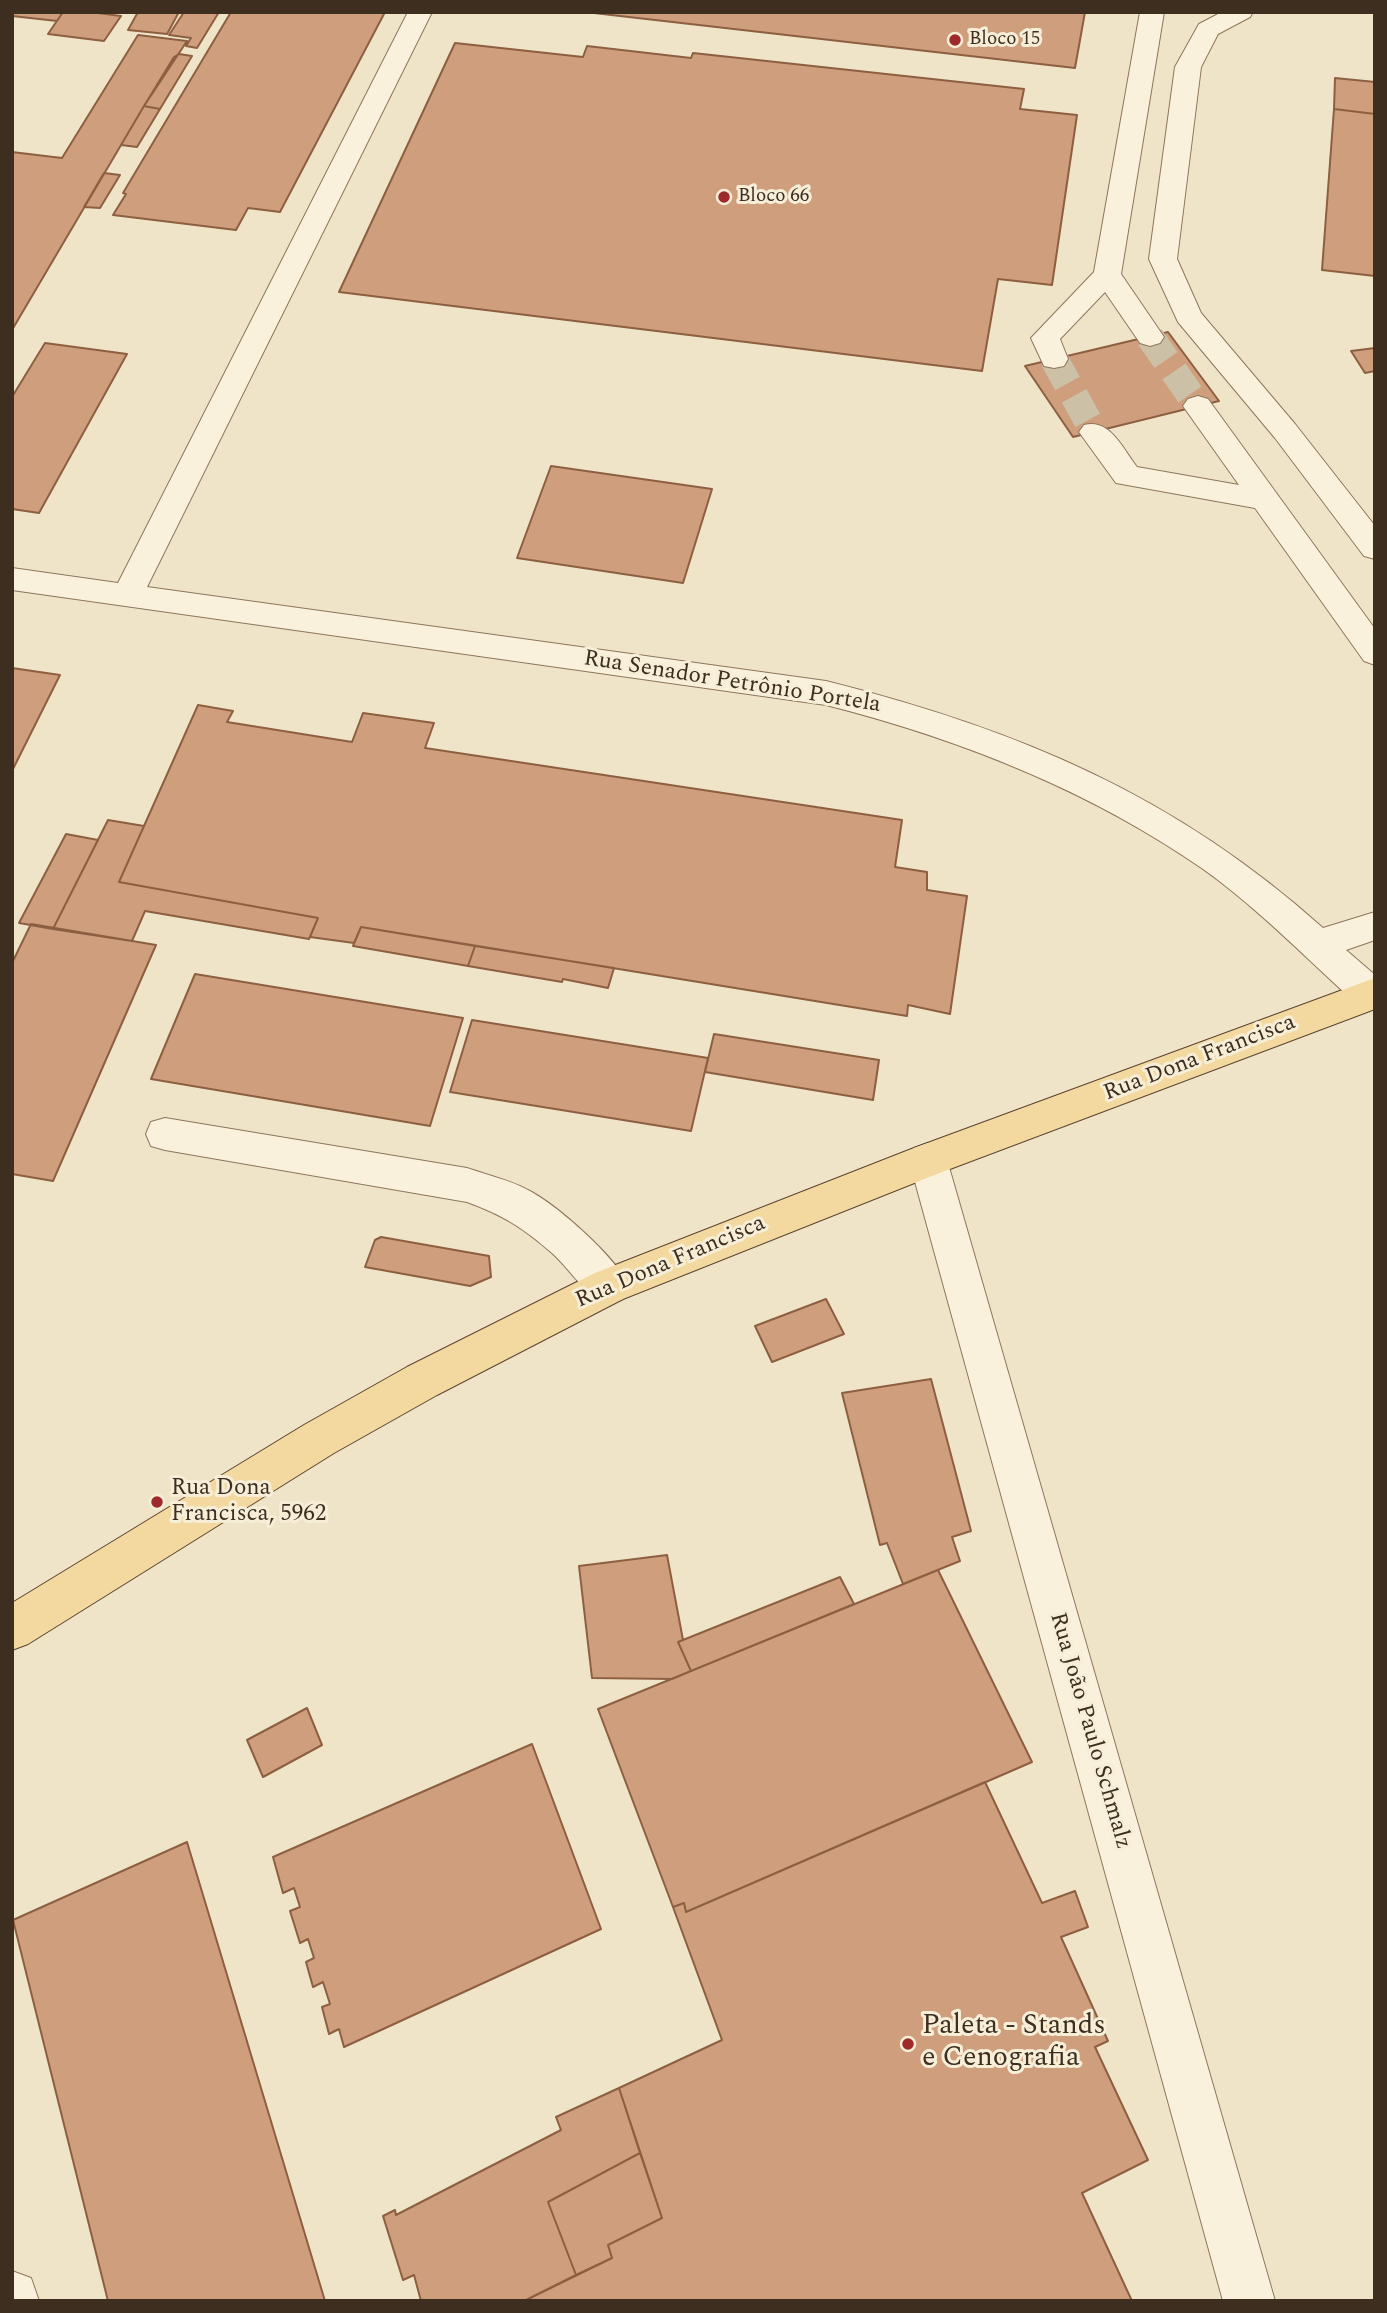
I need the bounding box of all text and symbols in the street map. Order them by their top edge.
place label: Bloco 15 [969,29,1040,51]
marker: Bloco 15 [947,32,963,48]
place label: Bloco 66 [738,186,809,208]
marker: Bloco 66 [716,189,732,205]
street label: Rua Senador Petrônio Portela [581,646,883,720]
street label: Rua Dona Francisca [1100,1010,1300,1108]
street label: Rua Dona Francisca [572,1211,770,1315]
place label: Rua Dona Francisca, 5962 [171,1475,326,1529]
marker: Rua Dona Francisca, 5962 [149,1494,165,1510]
street label: Rua João Paulo Schmalz [1042,1610,1136,1852]
place label: Paleta - Stands e Cenografia [922,2011,1106,2077]
marker: Paleta - Stands e Cenografia [900,2036,916,2052]

